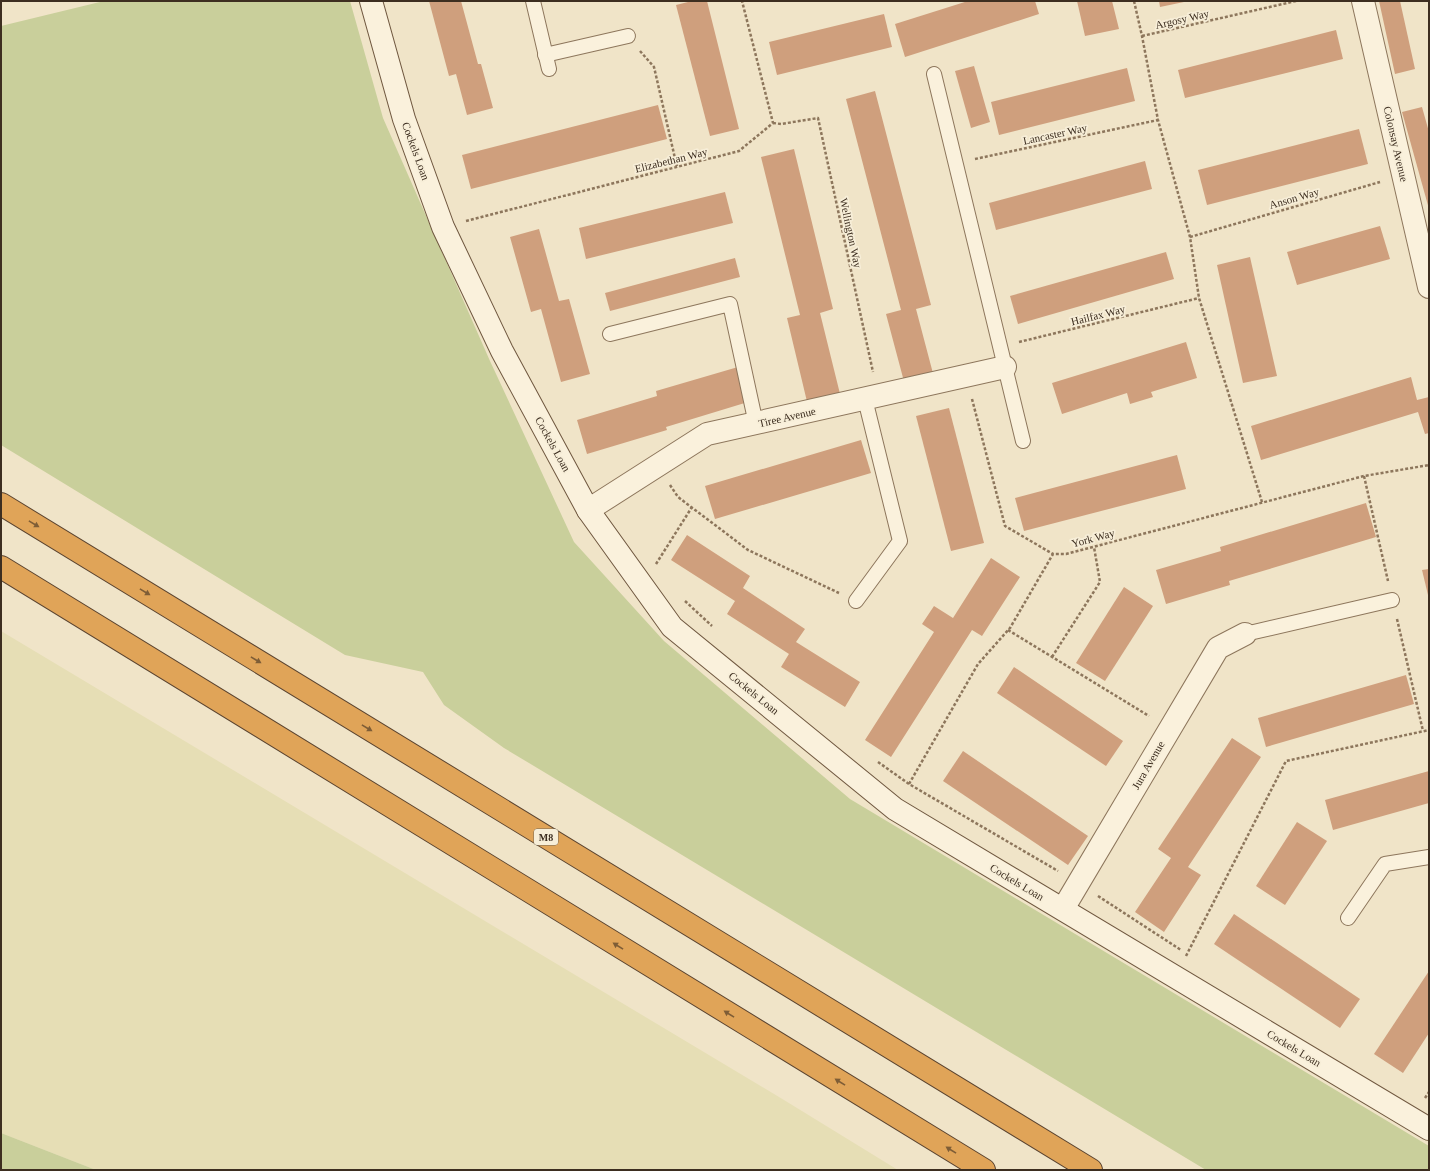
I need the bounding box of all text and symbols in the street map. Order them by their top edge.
street label: Argosy Way [1154,7,1210,31]
street label: Colonsay Avenue [1381,105,1411,183]
street label: Cockels Loan [400,120,432,182]
street label: Lancaster Way [1022,121,1089,147]
street label: Elizabethan Way [633,145,709,175]
street label: Anson Way [1268,185,1321,211]
street label: Wellington Way [838,197,864,269]
street label: Hailfax Way [1070,302,1127,328]
street label: Tiree Avenue [757,405,817,429]
street label: Cockels Loan [533,415,573,474]
one-way arrow [28,521,40,528]
street label: York Way [1070,526,1116,549]
one-way arrow [139,589,151,596]
one-way arrow [251,656,261,664]
street label: Cockels Loan [727,669,782,717]
one-way arrow [361,724,373,731]
street label: Jura Avenue [1129,739,1167,791]
road number: M8 [534,829,558,845]
street label: Cockels Loan [988,861,1047,903]
one-way arrow [612,942,624,949]
one-way arrow [723,1010,735,1017]
street label: Cockels Loan [1265,1027,1324,1069]
one-way arrow [834,1078,846,1085]
one-way arrow [945,1146,957,1153]

